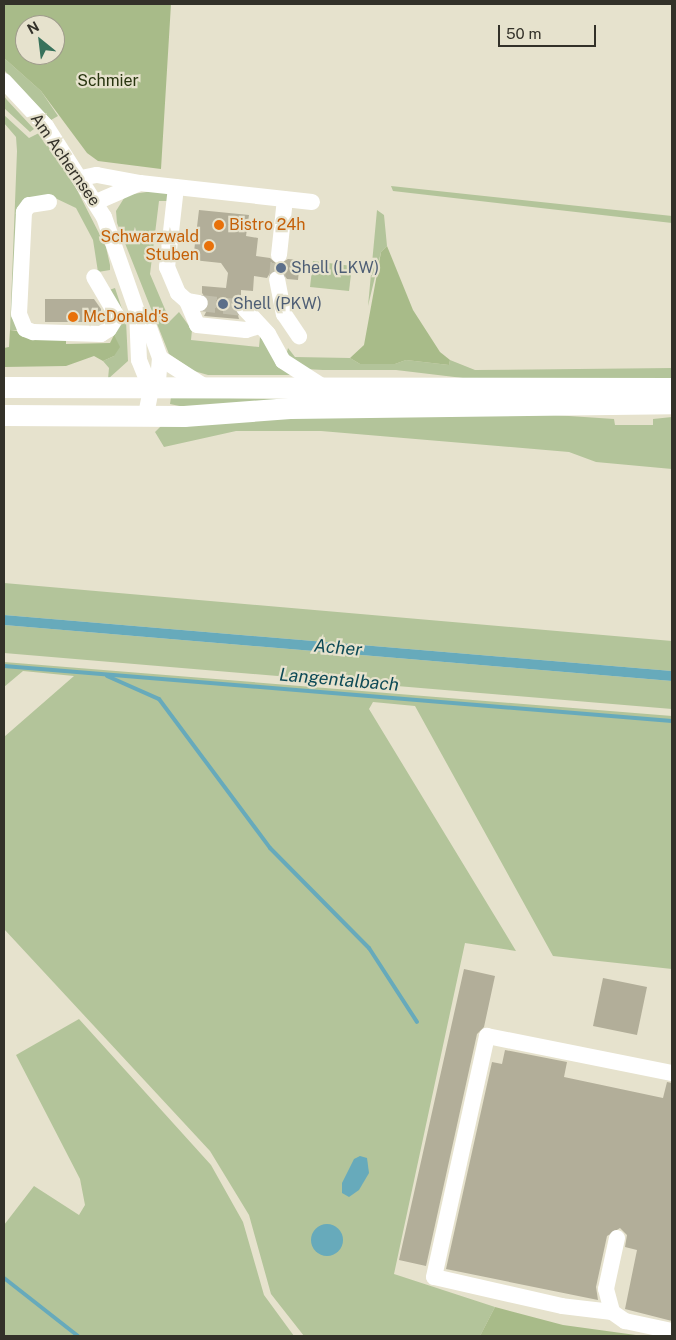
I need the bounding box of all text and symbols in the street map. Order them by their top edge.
north arrow [15,15,65,65]
scale bar [501,15,598,47]
text: N [25,18,42,37]
text: 50 m [506,25,541,42]
park label: Schmier [77,71,139,91]
street label: Am Achernsee [26,110,104,210]
place label: Bistro 24h [229,215,306,235]
marker: Bistro 24h [213,219,225,231]
place label: Schwarzwald Stuben [101,227,199,265]
marker: Schwarzwald Stuben [203,240,215,252]
place label: Shell (LKW) [291,258,379,278]
marker: Shell (LKW) [275,262,287,274]
place label: Shell (PKW) [233,294,322,314]
marker: Shell (PKW) [217,298,229,310]
place label: McDonald's [83,307,169,327]
marker: McDonald's [67,311,79,323]
water label: Acher [313,635,363,661]
water label: Langentalbach [278,664,400,696]

